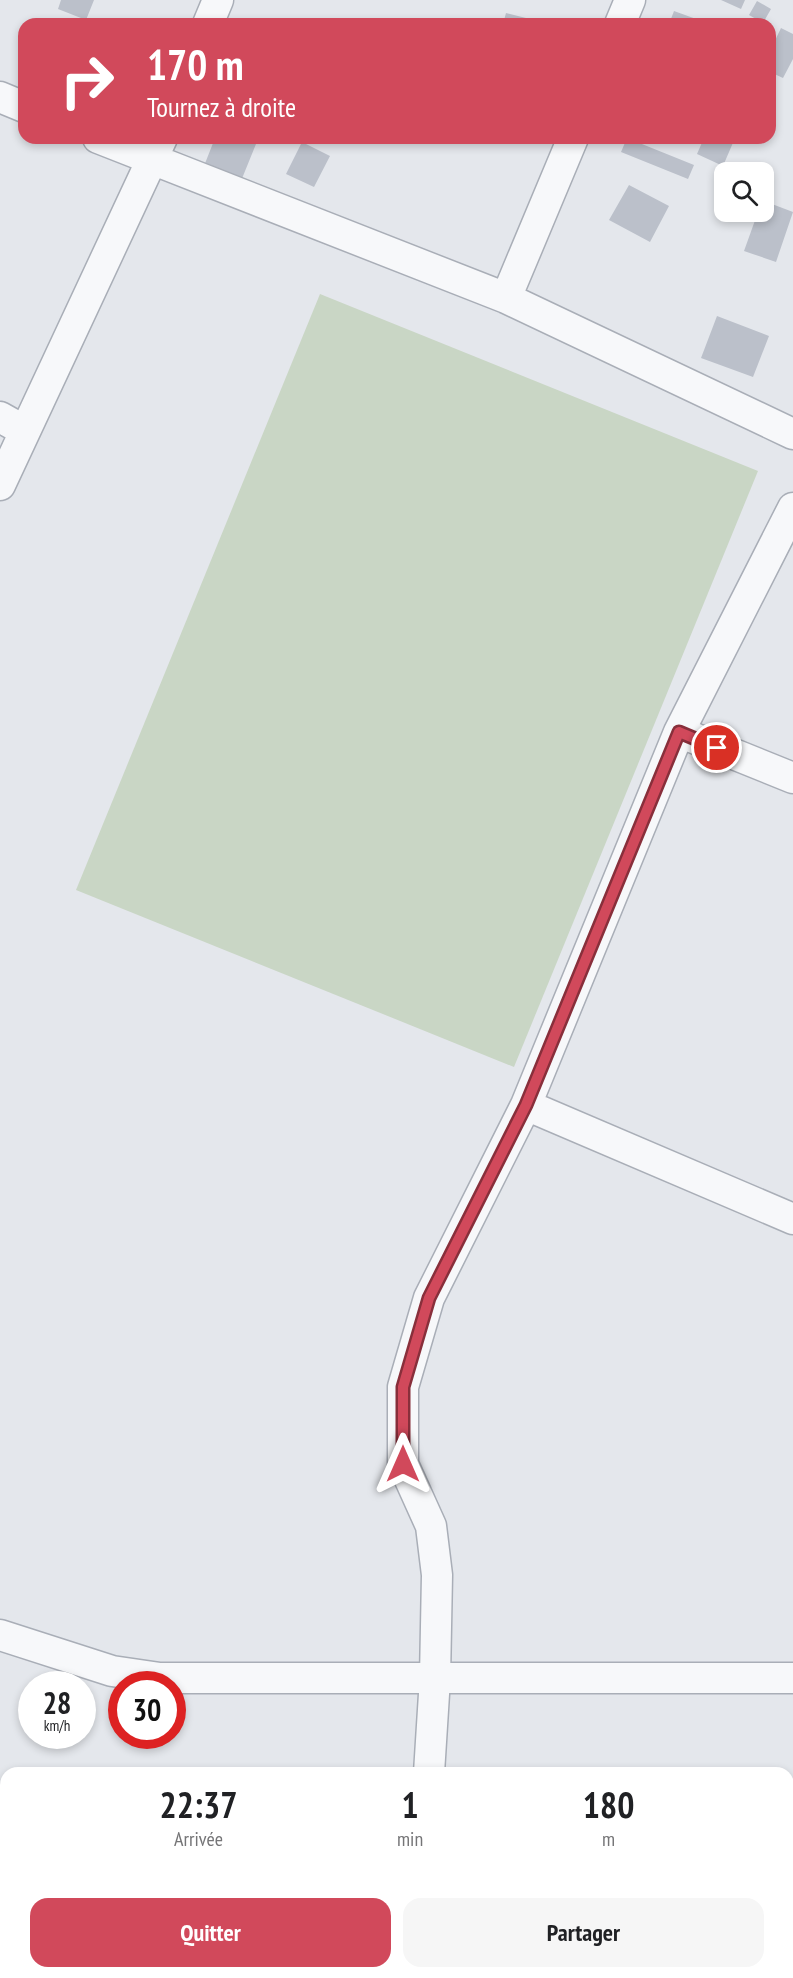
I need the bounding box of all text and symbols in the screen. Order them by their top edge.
text: 170 m [147,37,244,92]
icon: right [48,42,126,120]
text: Tournez à droite [147,90,296,124]
map controls [714,162,774,222]
button: search [714,162,774,222]
pin [691,722,742,773]
icon: arrive [700,731,733,764]
position arrow [371,1432,435,1496]
speed limit sign: 30 [108,1671,186,1749]
text: 28 [43,1683,71,1722]
text: km/h [44,1716,70,1735]
text: 22:37 [160,1781,237,1828]
text: 1 [401,1781,419,1828]
text: 180 [583,1781,634,1828]
text: Arrivée [174,1826,223,1852]
text: min [397,1826,423,1852]
text: m [602,1826,615,1852]
button: Quitter [30,1898,391,1967]
button: Partager [403,1898,764,1967]

